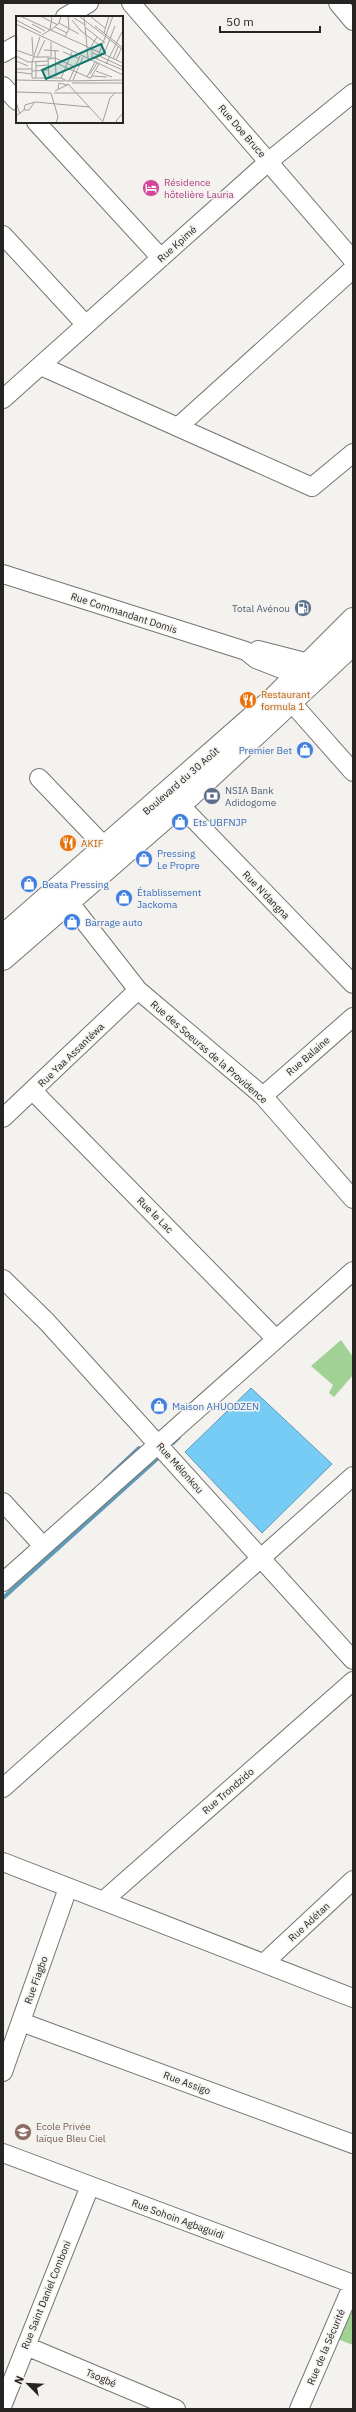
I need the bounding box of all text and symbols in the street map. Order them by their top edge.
scale bar [220,8,320,34]
text: 50 m [226,14,254,29]
inset map [16,16,123,123]
street label: Rue Doe Bruce [215,102,269,161]
place label: Résidence hôtelière Lauria [164,176,235,201]
hotel icon: Résidence hôtelière Lauria [141,178,161,198]
street label: Rue Kpimé [155,223,200,265]
street label: Rue Commandant Domis [69,590,179,636]
fuel station icon: Total Avénou [293,598,313,618]
place label: Total Avénou [232,602,290,615]
place label: Restaurant formula 1 [261,688,311,713]
restaurant icon: Restaurant formula 1 [238,690,258,710]
shop icon: Premier Bet [295,740,315,760]
street label: Boulevard du 30 Août [140,744,222,818]
place label: Premier Bet [239,744,292,757]
place label: NSIA Bank Adidogome [225,784,277,809]
bank icon: NSIA Bank Adidogome [202,786,222,806]
shop icon: Ets UBFNJP [170,812,190,832]
place label: Ets UBFNJP [193,816,247,829]
restaurant icon: AKIF [58,833,78,853]
place label: AKIF [81,837,104,850]
place label: Pressing Le Propre [157,847,200,872]
shop icon: Pressing Le Propre [134,849,154,869]
street label: Rue N'dangna [240,868,293,922]
shop icon: Beata Pressing [19,874,39,894]
place label: Beata Pressing [42,878,109,891]
place label: Établissement Jackoma [137,886,202,911]
shop icon: Établissement Jackoma [114,888,134,908]
shop icon: Barrage auto [62,912,82,932]
place label: Barrage auto [85,916,143,929]
street label: Rue des Soeurss de la Providence [148,998,271,1107]
street label: Rue Yaa Assantéwa [35,1020,107,1090]
street label: Rue Balaine [284,1033,333,1078]
street label: Rue le Lac [134,1194,176,1236]
shop icon: Maison AHUODZEN [149,1396,169,1416]
place label: Maison AHUODZEN [172,1400,259,1413]
street label: Rue Mélonkou [154,1440,206,1496]
street label: Rue Trondzido [199,1765,257,1817]
street label: Rue Adétan [285,1899,333,1945]
street label: Rue Fiagbo [21,1954,51,2006]
street label: Rue Assigo [162,2068,213,2098]
place label: Ecole Privée laïque Bleu Ciel [36,2120,106,2145]
school or university icon: Ecole Privée laïque Bleu Ciel [13,2122,33,2142]
street label: Rue Sohoin Agbaguidi [130,2196,226,2242]
street label: Rue Saint Daniel Comboni [18,2239,74,2351]
street label: Rue de la Sécurité [304,2307,348,2387]
north arrow [8,2364,48,2404]
street label: Tsogbé [84,2366,119,2390]
text: N [11,2373,27,2386]

